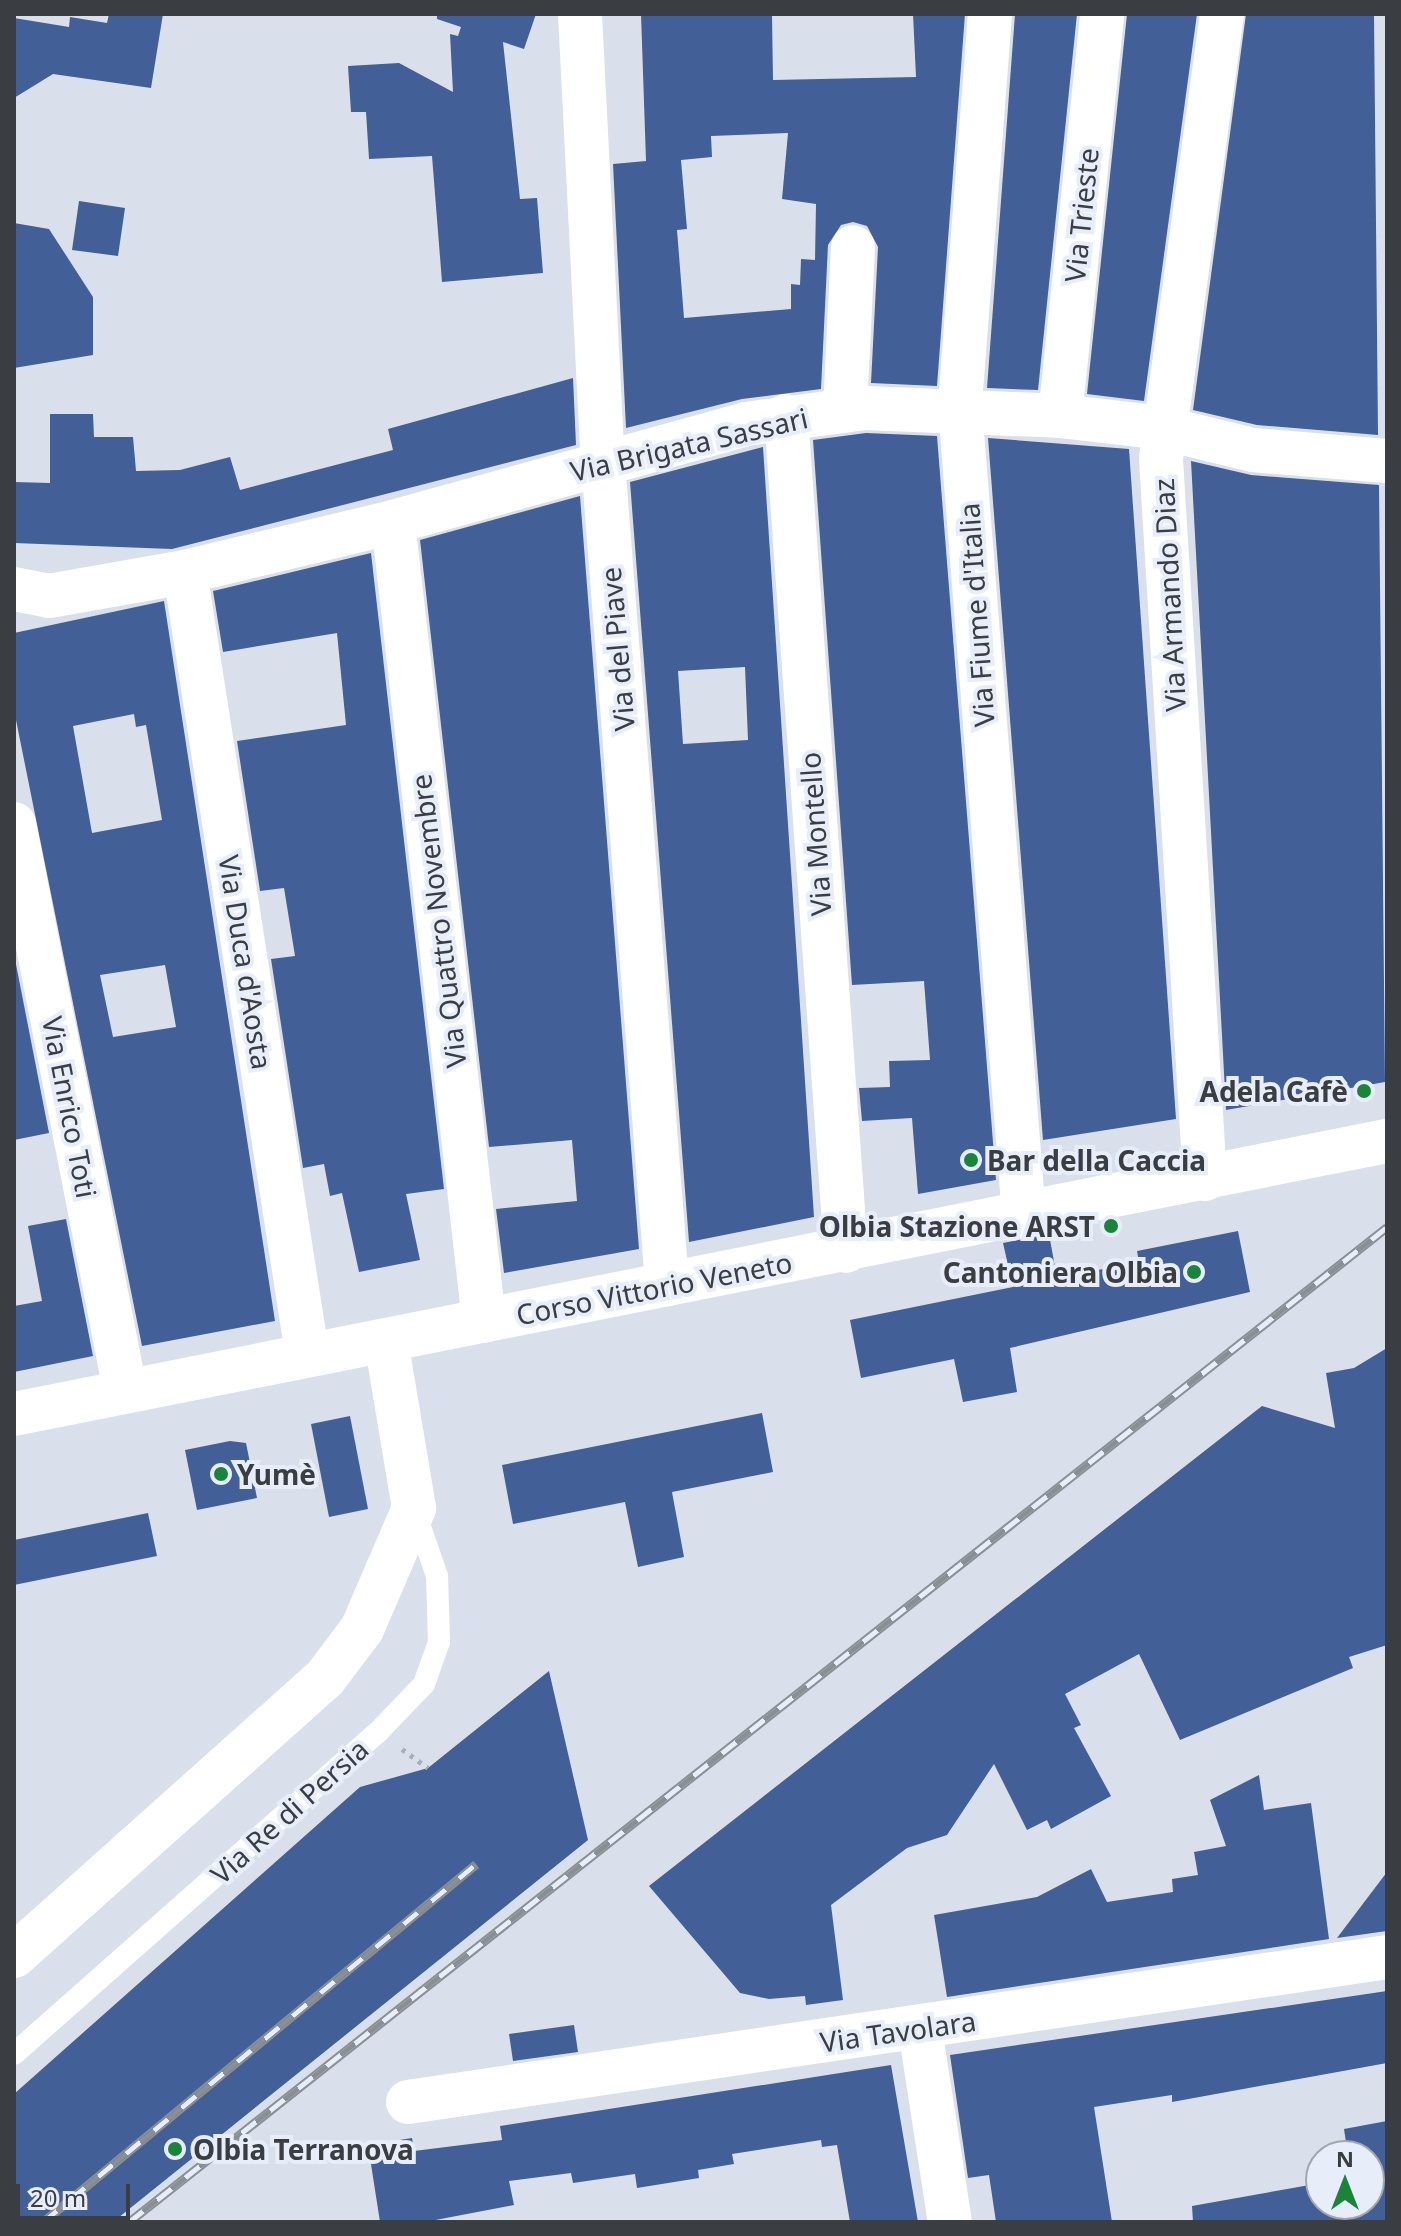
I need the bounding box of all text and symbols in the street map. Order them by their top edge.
street label: Via Trieste [1057,146,1105,284]
street label: Via Brigata Sassari [567,400,811,488]
street label: Via Armando Diaz [1146,477,1192,713]
street label: Via Fiume d'Italia [951,502,1001,728]
street label: Via del Piave [593,566,641,732]
street label: Via Montello [793,751,837,917]
street label: Via Quattro Novembre [403,772,473,1070]
street label: Via Duca d'Aosta [212,852,280,1072]
street label: Via Enrico Toti [36,1013,104,1201]
place label: Adela Cafè [1200,1074,1348,1108]
marker: Adela Cafè [1355,1082,1373,1100]
place label: Bar della Caccia [987,1143,1206,1177]
marker: Bar della Caccia [962,1151,980,1169]
place label: Olbia Stazione ARST [819,1209,1095,1243]
marker: Olbia Stazione ARST [1102,1217,1120,1235]
street label: Corso Vittorio Veneto [513,1245,795,1331]
place label: Cantoniera Olbia [943,1255,1178,1289]
marker: Cantoniera Olbia [1185,1263,1203,1281]
place label: Yumè [237,1457,316,1491]
marker: Yumè [212,1465,230,1483]
street label: Via Re di Persia [203,1732,375,1890]
street label: Via Tavolara [818,2003,978,2059]
place label: Olbia Terranova [193,2132,414,2166]
marker: Olbia Terranova [164,2138,186,2160]
north arrow [1305,2140,1385,2220]
text: N [1336,2143,1354,2173]
scale bar [20,2168,134,2218]
text: 20 m [30,2181,86,2214]

